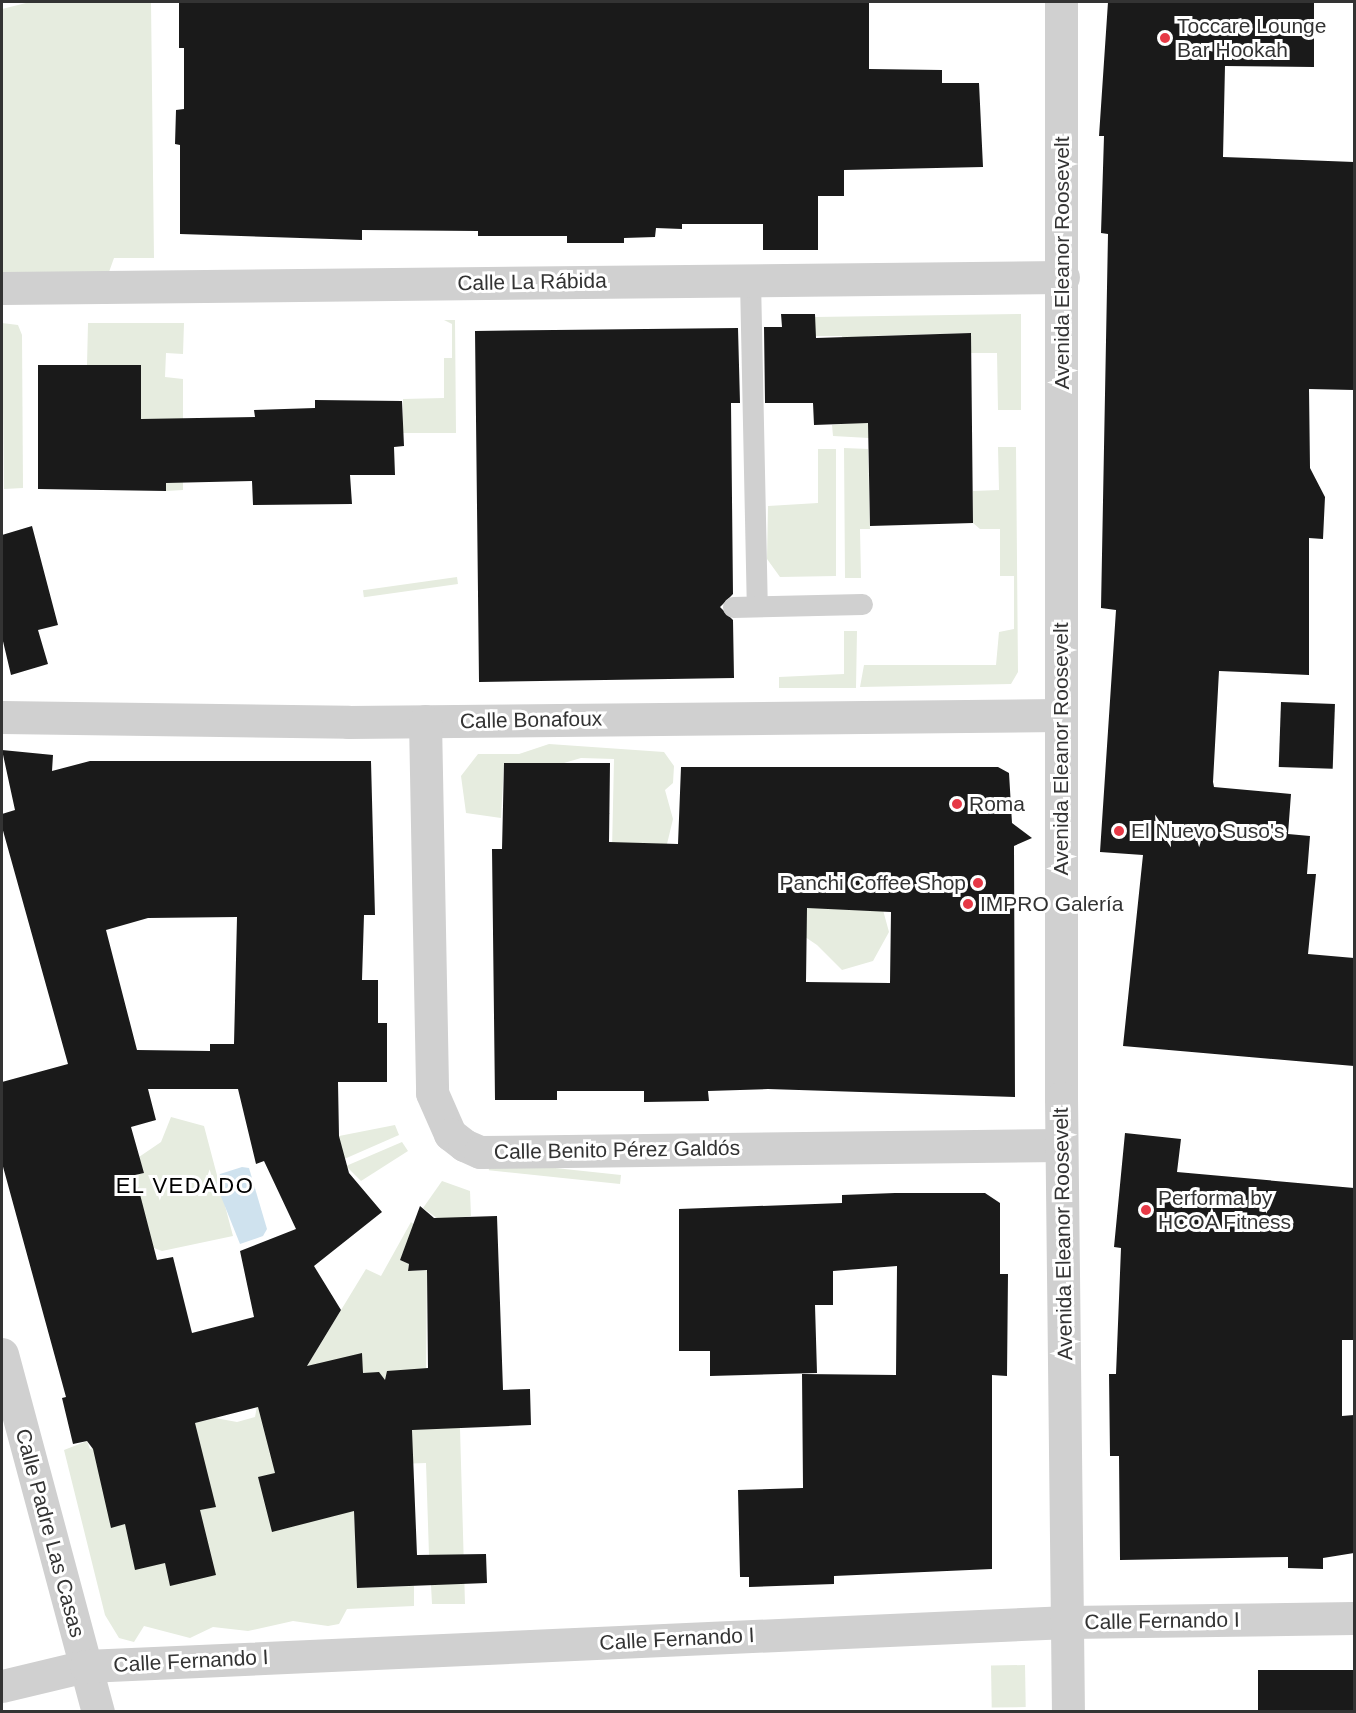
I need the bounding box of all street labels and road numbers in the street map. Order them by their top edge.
street label: Avenida Eleanor Roosevelt [1049,137,1075,389]
street label: Calle La Rábida [457,268,607,296]
street label: Avenida Eleanor Roosevelt [1048,623,1074,875]
street label: Calle Bonafoux [460,706,602,734]
street label: Avenida Eleanor Roosevelt [1048,1107,1078,1361]
street label: Calle Benito Pérez Galdós [494,1135,740,1165]
street label: Calle Padre Las Casas [10,1426,90,1640]
street label: Calle Fernando I [1084,1607,1240,1635]
street label: Calle Fernando I [599,1622,755,1656]
street label: Calle Fernando I [113,1644,269,1678]

